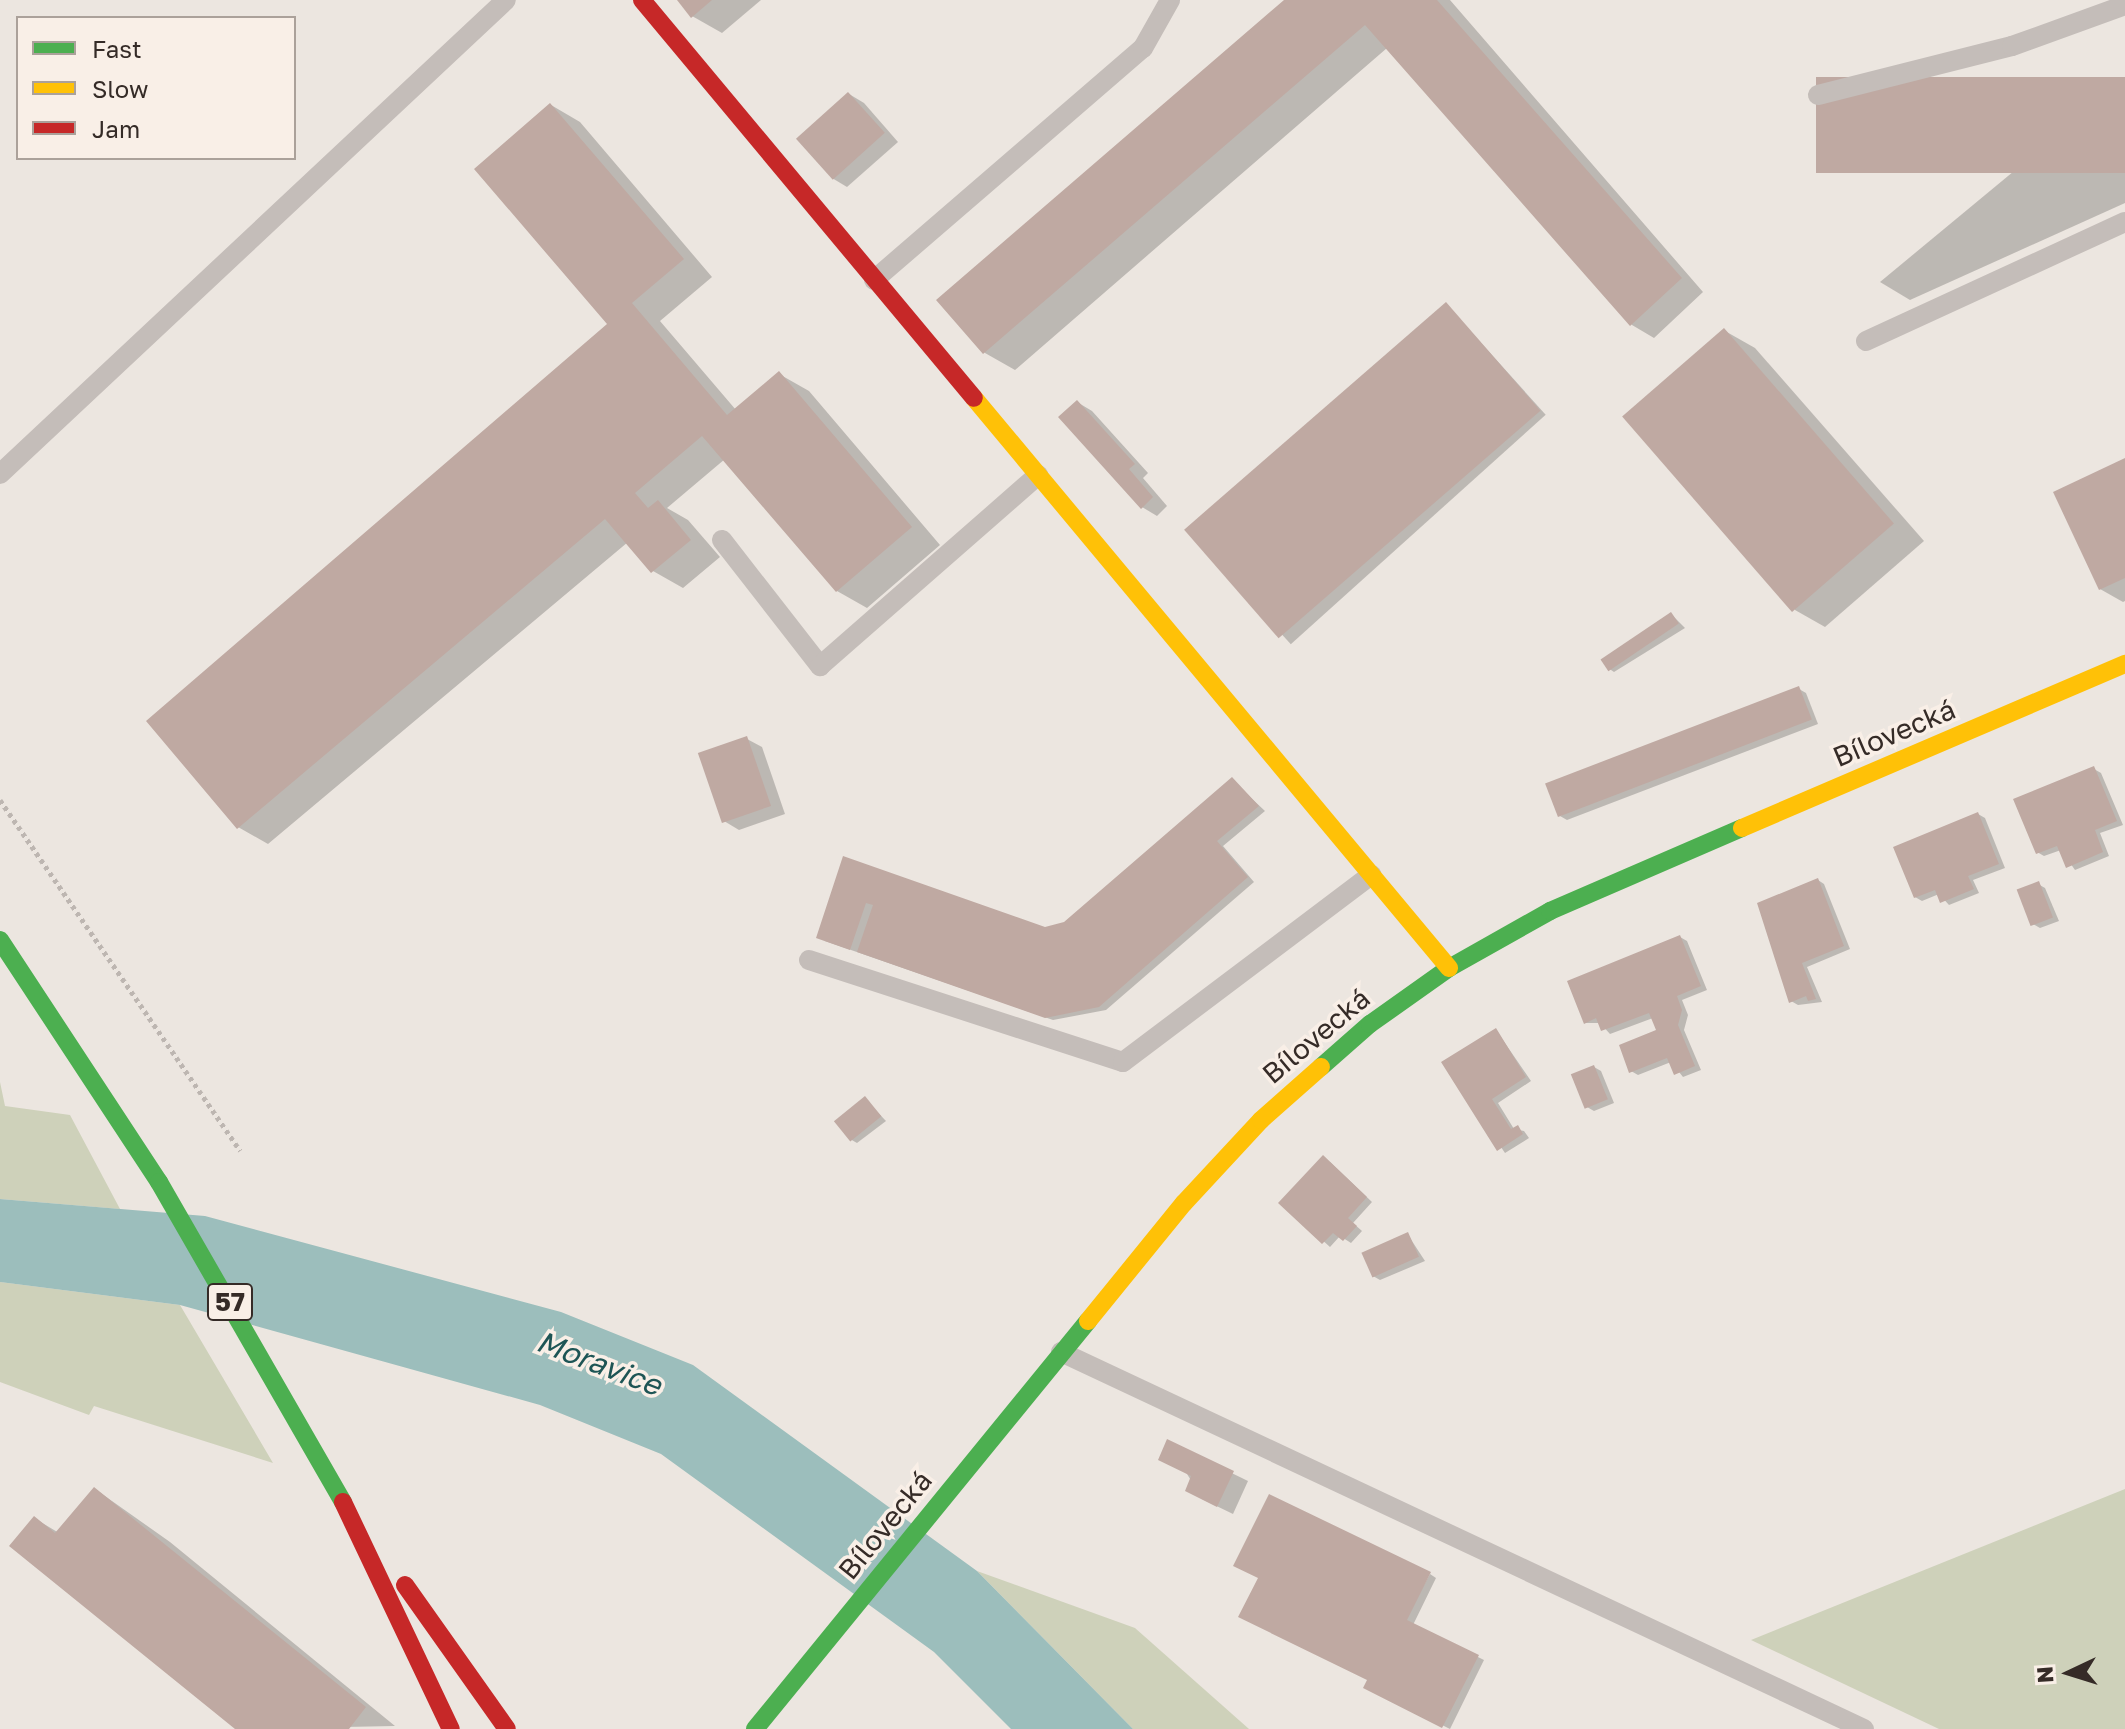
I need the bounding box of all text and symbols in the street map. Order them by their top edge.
legend [16,16,296,160]
text: Fast [92,34,142,63]
text: Slow [92,74,148,103]
text: Jam [92,114,140,143]
street label: Bílovecká [1828,692,1960,774]
street label: Bílovecká [1256,981,1376,1091]
road number: 57 [206,1280,254,1324]
water label: Moravice [532,1323,666,1403]
street label: Bílovecká [831,1464,939,1586]
north arrow [2029,1633,2109,1713]
text: N [2031,1665,2059,1684]

